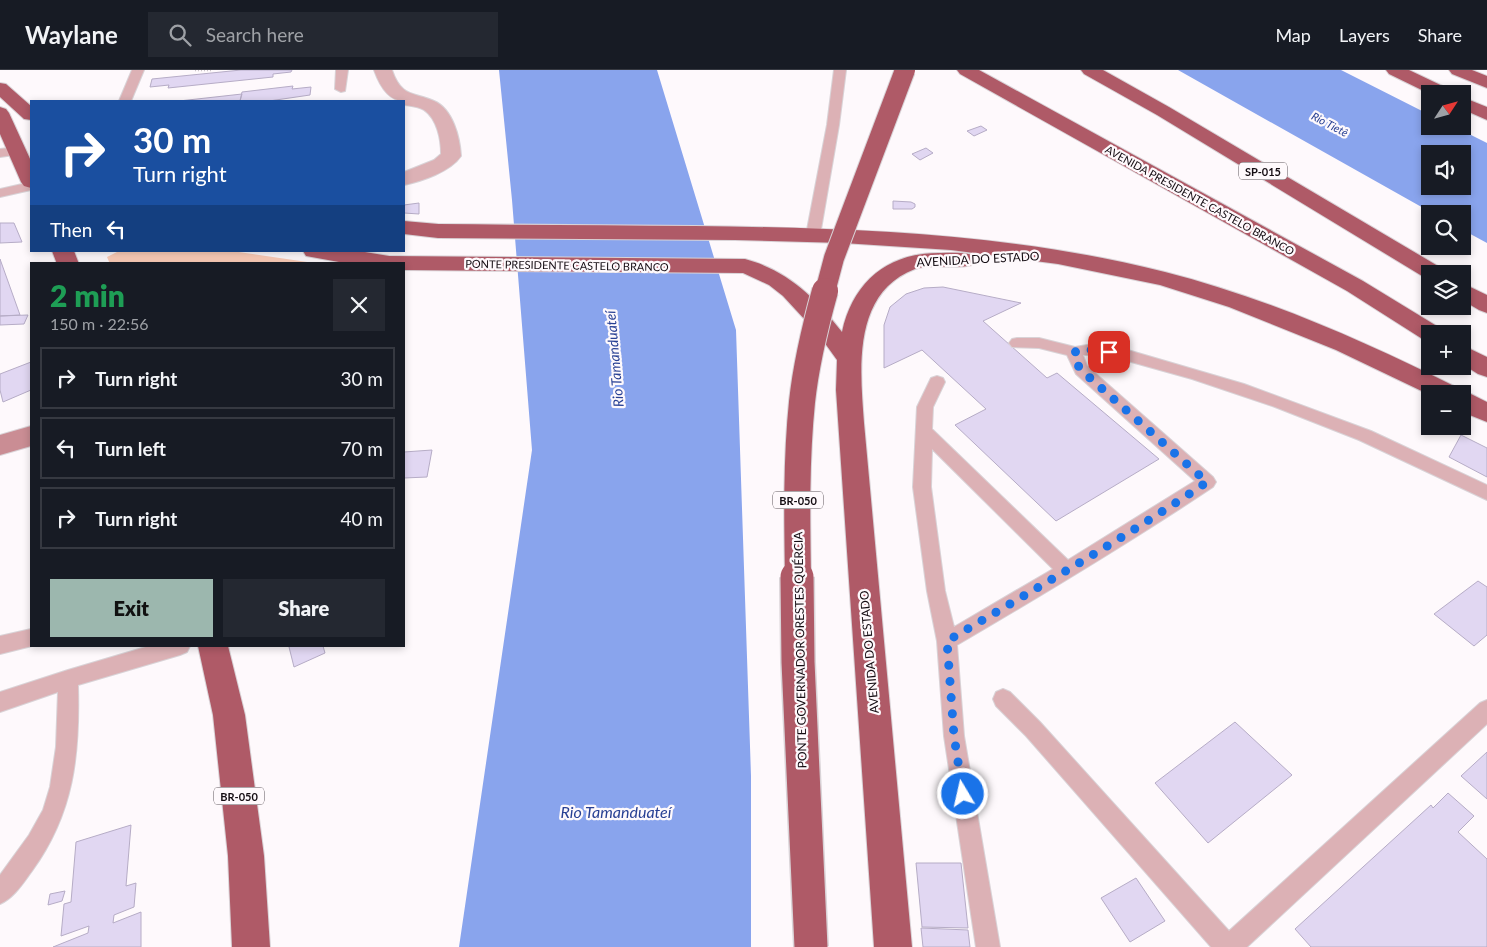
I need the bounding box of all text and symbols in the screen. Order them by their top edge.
search box [148,12,498,57]
text: Waylane [25,20,118,49]
icon: search [166,21,194,49]
text: Search here [206,23,304,46]
text: Map [1275,24,1311,46]
text: Layers [1339,24,1390,46]
text: Share [1418,24,1462,46]
north arrow [1421,85,1471,135]
map controls [1421,85,1471,435]
water label: Rio Tietê [1309,109,1351,139]
text: 30 m [133,118,211,160]
icon: right [50,120,115,185]
street label: AVENIDA PRESIDENTE CASTELO BRANCO [1103,142,1297,258]
button: sound [1421,145,1471,195]
text: Turn right [133,160,227,187]
road number: SP-015 [1239,162,1287,180]
button: search [1421,205,1471,255]
icon: left [102,215,130,243]
text: Then [50,218,92,241]
street label: AVENIDA DO ESTADO [916,248,1040,270]
street label: PONTE PRESIDENTE CASTELO BRANCO [465,257,669,273]
button: layers [1421,265,1471,315]
text: 2 min [50,277,125,313]
button: close [333,279,385,331]
water label: Rio Tamanduateí [601,308,627,408]
text: 150 m · 22:56 [50,314,149,333]
button: + [1421,325,1471,375]
pin [1088,331,1130,373]
icon: arrive [1095,338,1123,366]
icon: right [52,364,80,392]
text: Turn right [95,367,177,390]
text: 30 m [340,367,383,390]
button: − [1421,385,1471,435]
icon: left [52,434,80,462]
text: Turn left [95,437,166,460]
text: 70 m [340,437,383,460]
road number: BR-050 [773,492,823,508]
icon: right [52,504,80,532]
text: Turn right [95,507,177,530]
text: 40 m [340,507,383,530]
street label: PONTE GOVERNADOR ORESTES QUÉRCIA [790,531,810,769]
button: Exit [50,579,213,637]
button: Share [223,579,385,637]
street label: AVENIDA DO ESTADO [856,590,882,714]
position arrow [936,767,988,819]
road number: BR-050 [214,788,264,804]
water label: Rio Tamanduateí [561,802,673,821]

